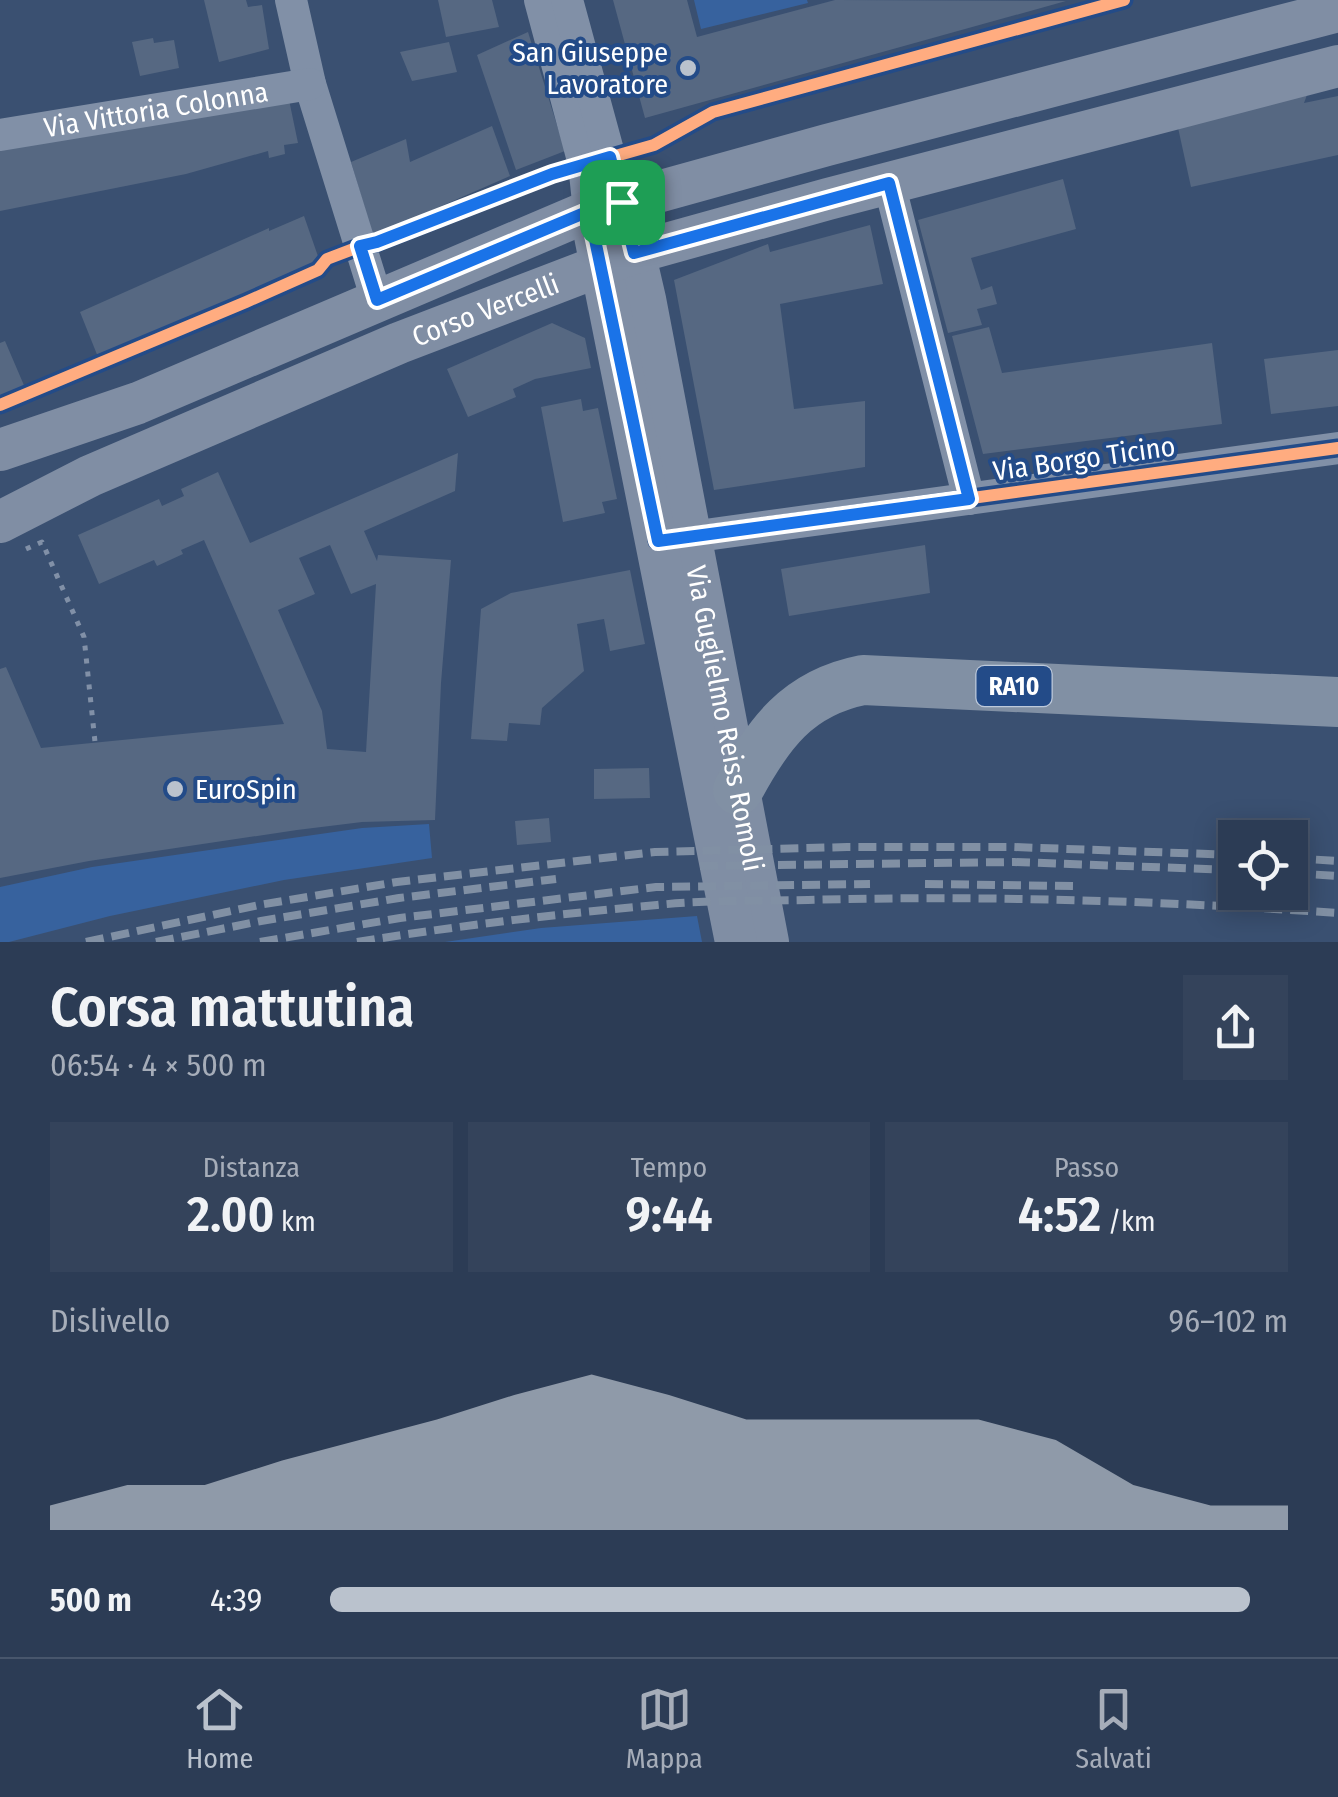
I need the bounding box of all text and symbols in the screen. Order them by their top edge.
place label: San Giuseppe Lavoratore [512,36,668,101]
marker: San Giuseppe Lavoratore [677,57,699,79]
street label: Via Vittoria Colonna [42,75,270,145]
pin [580,160,665,245]
icon: arrive [595,175,650,230]
street label: Corso Vercelli [407,267,564,353]
street label: Via Borgo Ticino [991,429,1177,488]
street label: Via Guglielmo Reiss Romoli [679,563,770,874]
road number: RA10 [976,666,1052,706]
place label: EuroSpin [195,773,297,806]
marker: EuroSpin [164,778,186,800]
map controls [1218,820,1308,910]
button: locate [1218,820,1308,910]
text: Corsa mattutina [50,975,414,1041]
button: share [1183,975,1288,1080]
text: 06:54 · 4 × 500 m [50,1046,267,1084]
text: Distanza [203,1151,300,1184]
text: Tempo [631,1151,707,1184]
text: Passo [1054,1151,1119,1184]
text: 2.00 [187,1184,275,1244]
text: 9:44 [625,1184,713,1244]
text: 4:52 [1018,1184,1101,1244]
text: km [275,1205,316,1238]
text: /km [1101,1205,1156,1238]
text: Dislivello [50,1302,170,1340]
text: 96–102 m [1169,1302,1288,1340]
text: 500 m [50,1581,132,1619]
text: 4:39 [210,1581,262,1619]
tab: Home [186,1682,253,1775]
tab: Mappa [626,1682,703,1775]
tab: Salvati [1075,1682,1152,1775]

